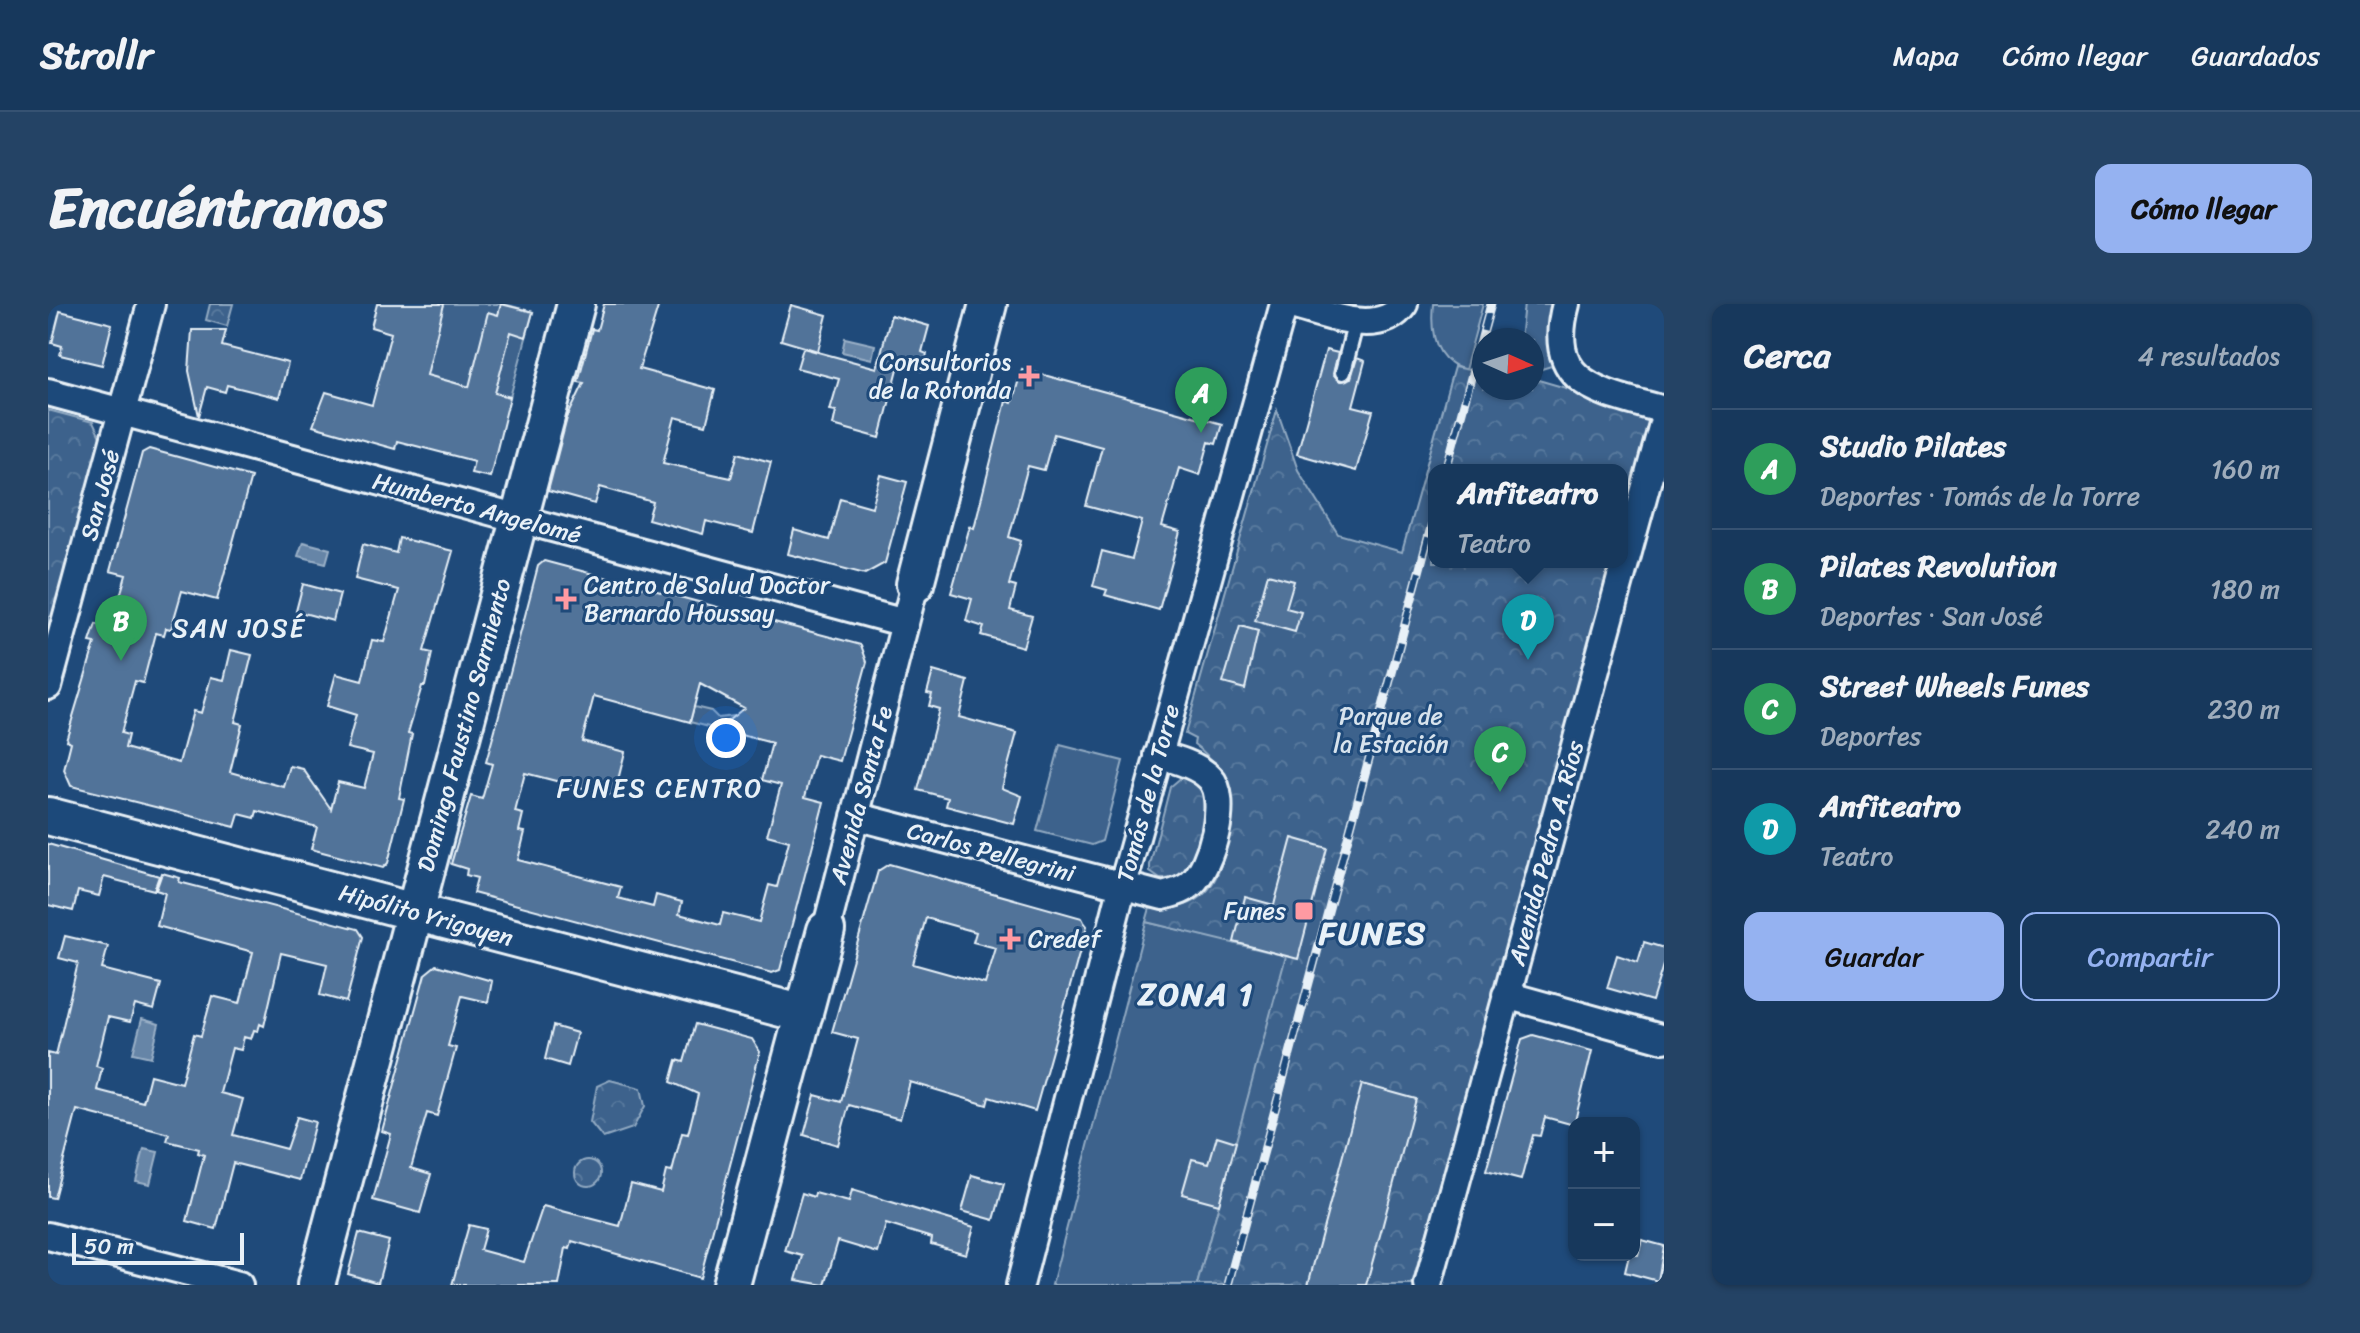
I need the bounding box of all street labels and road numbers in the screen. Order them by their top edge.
street label: San José [68,445,132,545]
street label: Humberto Angelomé [368,460,586,556]
street label: Domingo Faustino Sarmiento [405,573,523,877]
street label: Tomás de la Torre [1104,699,1192,887]
street label: Avenida Santa Fe [817,701,905,890]
street label: Avenida Pedro A. Ríos [1496,735,1596,971]
street label: Carlos Pellegrini [902,809,1080,895]
street label: Hipólito Yrigoyen [334,872,518,958]

